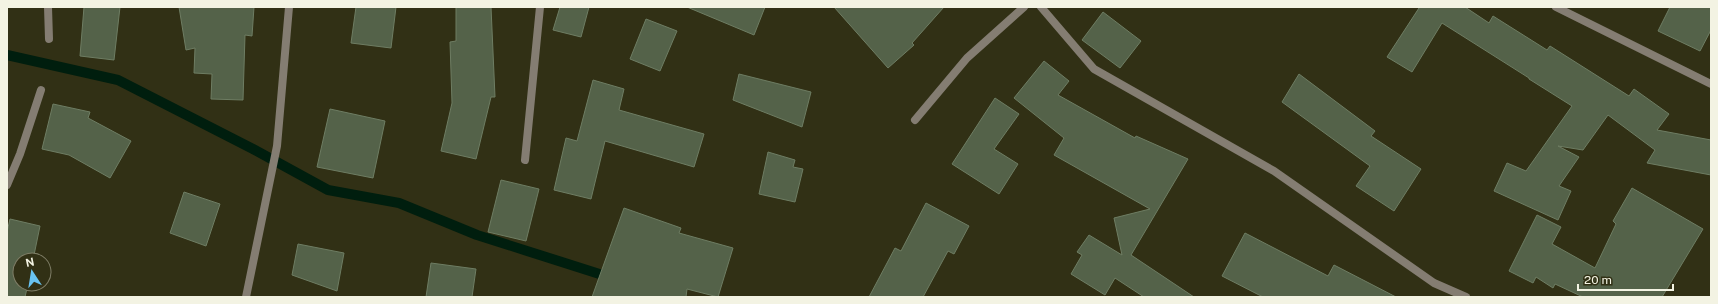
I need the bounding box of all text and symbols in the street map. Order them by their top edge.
north arrow [12,252,52,292]
text: N [24,255,35,269]
scale bar [1578,266,1673,292]
text: 20 m [1584,273,1612,287]

